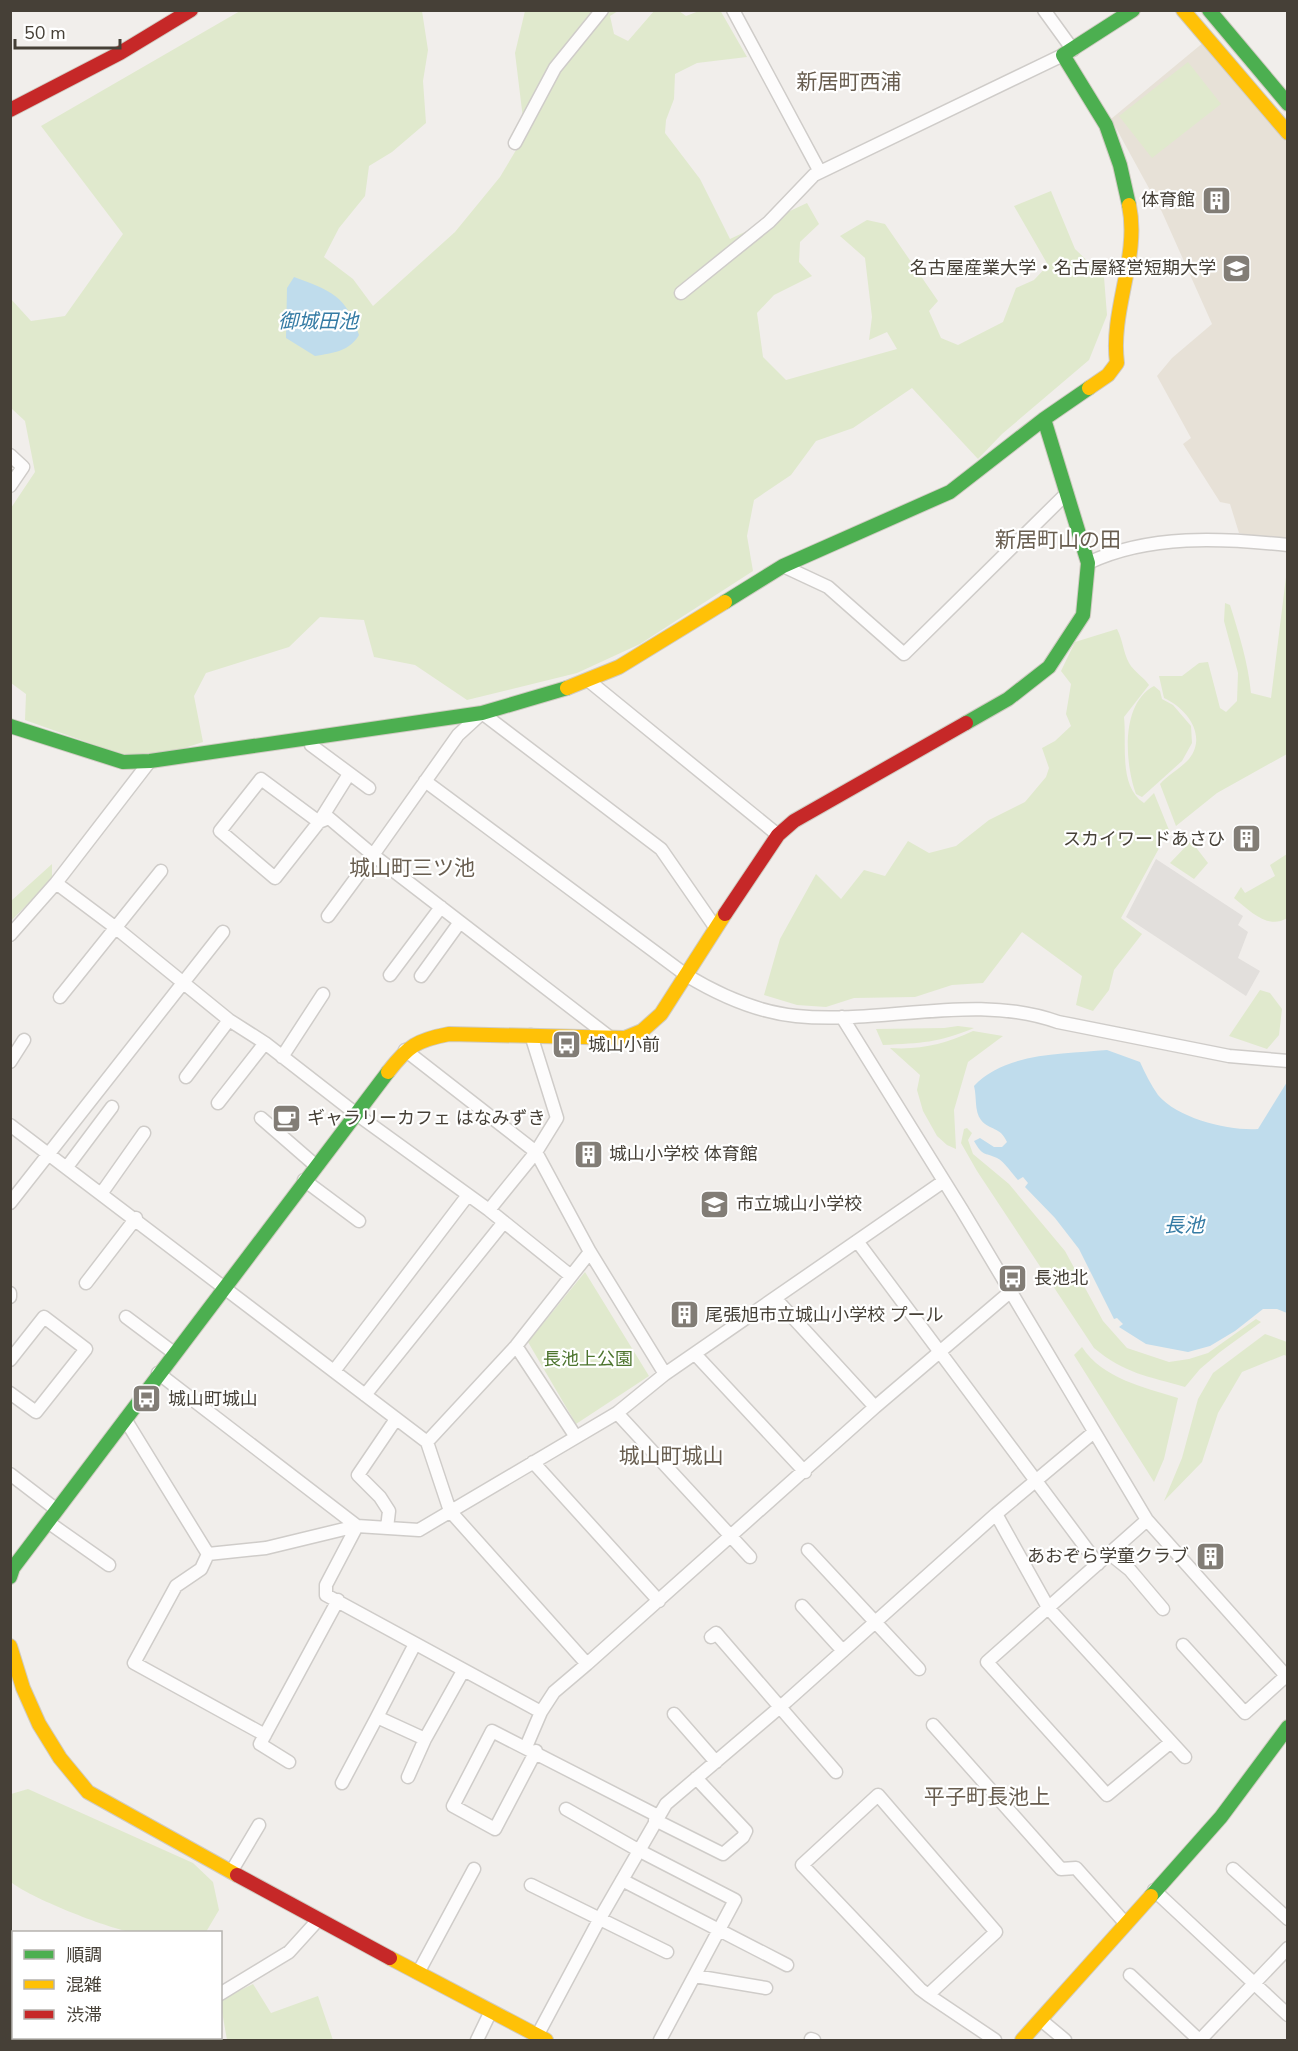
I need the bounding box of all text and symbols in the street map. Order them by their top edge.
scale bar [15,12,120,50]
text: 50 m [24,21,66,45]
district label: 新居町西浦 [797,68,902,96]
building icon: 体育館 [1200,184,1232,216]
place label: 体育館 [1141,188,1195,212]
school or university icon: 名古屋産業大学・名古屋経営短期大学 [1221,252,1253,284]
place label: 名古屋産業大学・名古屋経営短期大学 [910,256,1216,280]
water label: 御城田池 [278,308,360,335]
district label: 新居町山の田 [995,526,1121,554]
building icon: スカイワードあさひ [1230,823,1262,855]
place label: スカイワードあさひ [1063,827,1225,851]
district label: 城山町三ツ池 [349,854,475,882]
bus stop icon: 城山小前 [551,1029,583,1061]
place label: 城山小前 [588,1033,660,1057]
cafe icon: ギャラリーカフェ はなみずき [270,1102,302,1134]
place label: ギャラリーカフェ はなみずき [307,1106,546,1130]
building icon: 城山小学校 体育館 [572,1138,604,1170]
place label: 城山小学校 体育館 [609,1142,758,1166]
school or university icon: 市立城山小学校 [699,1188,731,1220]
place label: 市立城山小学校 [736,1192,862,1216]
water label: 長池 [1164,1212,1206,1239]
bus stop icon: 長池北 [997,1262,1029,1294]
place label: 長池北 [1034,1266,1088,1290]
building icon: 尾張旭市立城山小学校 プール [668,1299,700,1331]
place label: 尾張旭市立城山小学校 プール [705,1303,944,1327]
park label: 長池上公園 [543,1347,633,1371]
bus stop icon: 城山町城山 [131,1383,163,1415]
place label: 城山町城山 [168,1387,258,1411]
district label: 城山町城山 [619,1442,724,1470]
building icon: あおぞら学童クラブ [1194,1540,1226,1572]
place label: あおぞら学童クラブ [1027,1544,1189,1568]
district label: 平子町長池上 [924,1783,1050,1811]
legend [12,1931,222,2039]
text: 順調 [66,1943,102,1967]
text: 混雑 [66,1973,102,1997]
text: 渋滞 [66,2003,102,2027]

